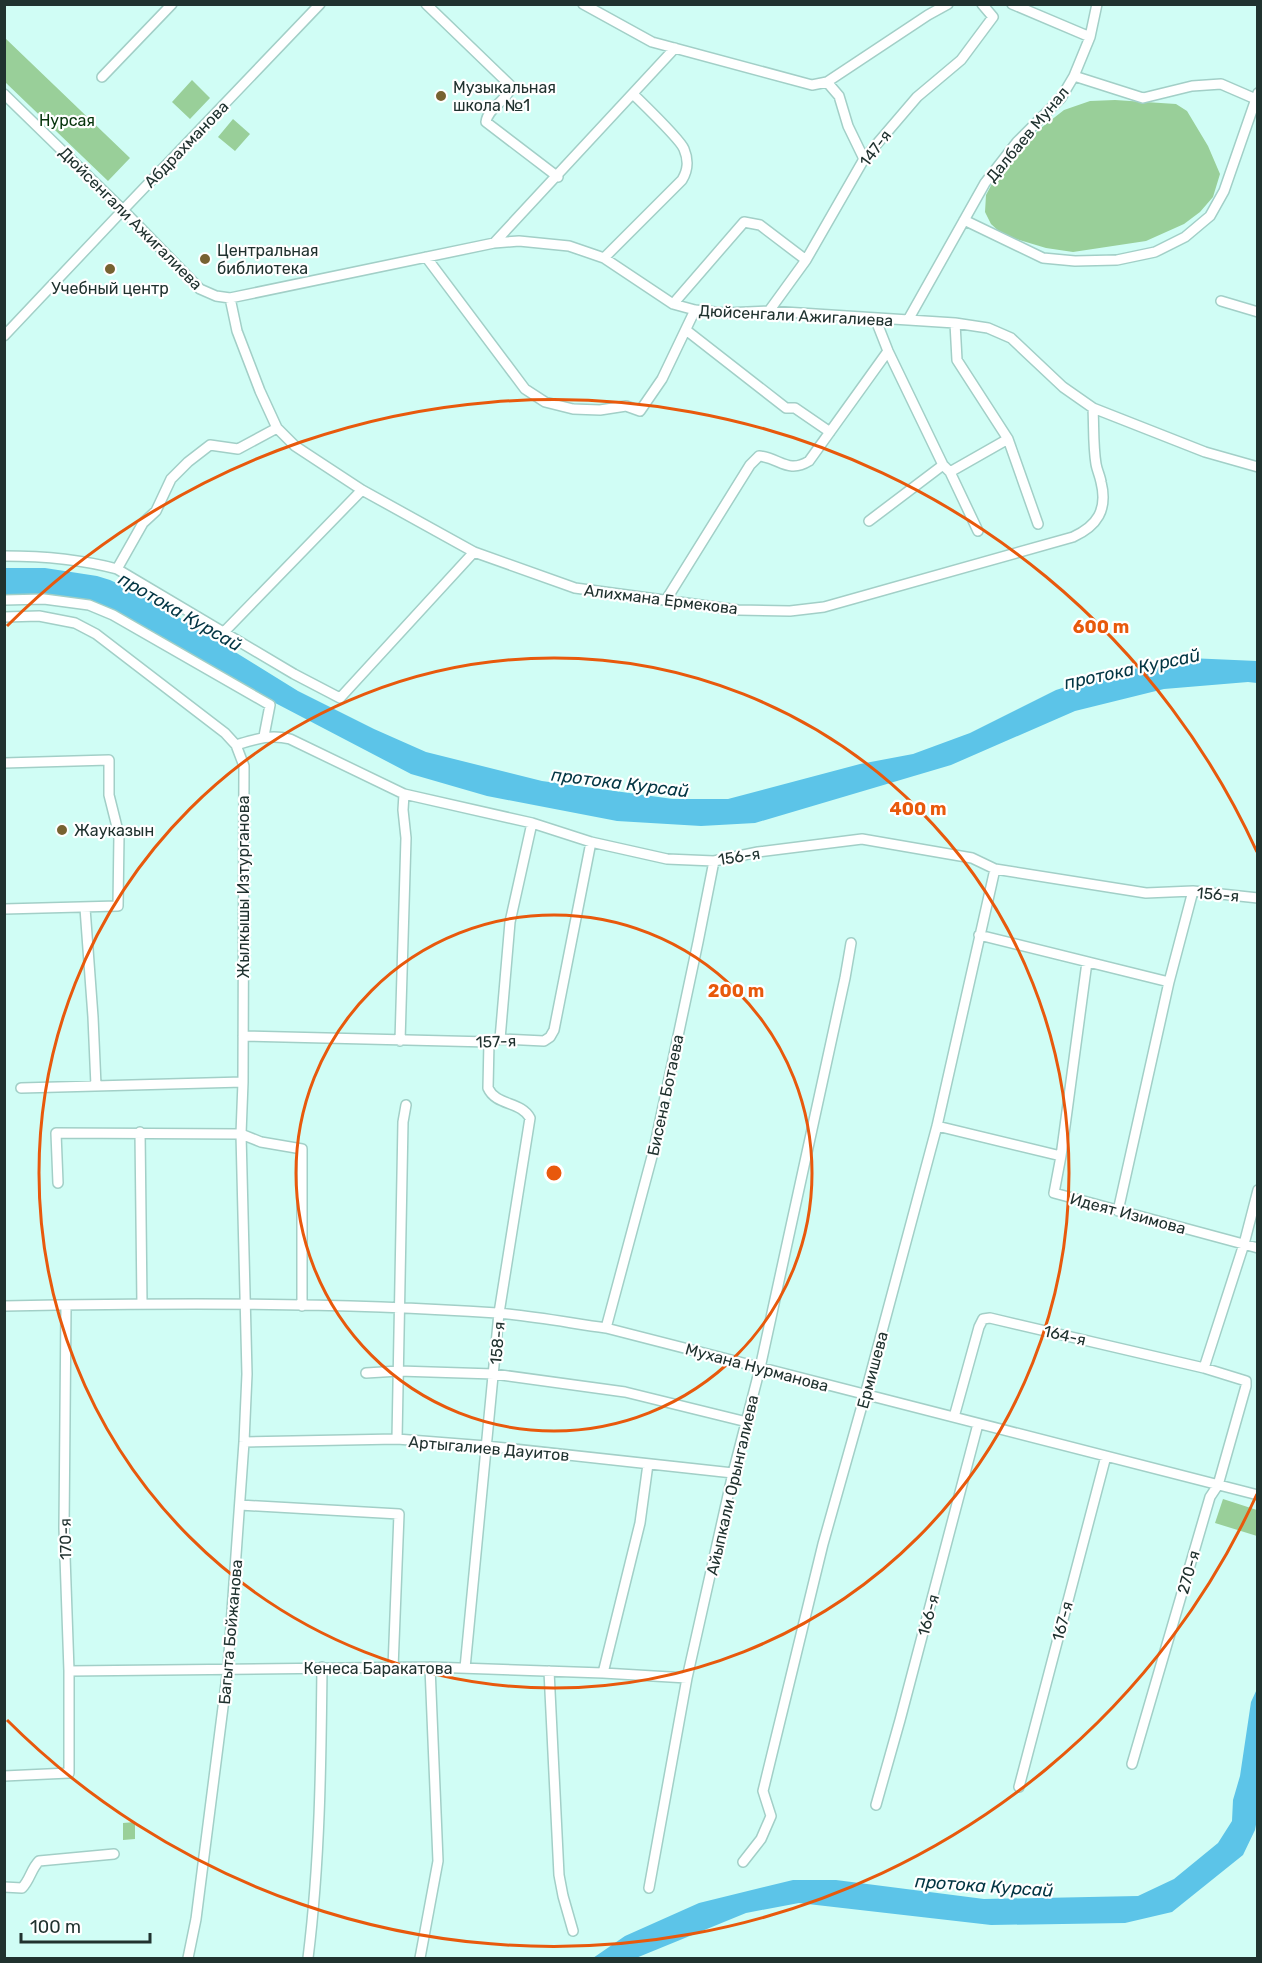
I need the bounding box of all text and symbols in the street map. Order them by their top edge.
place label: Музыкальная школа №1 [453,78,556,115]
street label: Далбаев Мунал [982,83,1073,186]
marker: Музыкальная школа №1 [434,89,448,103]
street label: Абдрахманова [140,97,232,192]
park label: Нурсая [39,111,95,130]
street label: 147-я [856,126,895,170]
street label: Дюйсенгали Ажигалиева [55,143,206,294]
place label: Центральная библиотека [217,241,319,278]
marker: Центральная библиотека [198,252,212,266]
marker: Учебный центр [103,262,117,276]
place label: Учебный центр [51,279,169,298]
street label: Дюйсенгали Ажигалиева [698,301,894,330]
water label: протока Курсай [114,568,246,656]
street label: Алихмана Ермекова [583,581,739,618]
text: 600 m [1073,616,1129,638]
water label: протока Курсай [1062,644,1202,694]
water label: протока Курсай [550,764,690,802]
street label: Жылкышы Изтурганова [234,795,253,979]
text: 400 m [889,798,947,820]
place label: Жауказын [74,821,154,840]
marker: Жауказын [55,823,69,837]
street label: 156-я [717,844,762,869]
street label: 156-я [1196,883,1240,906]
text: 200 m [708,980,764,1002]
street label: 157-я [475,1031,517,1052]
street label: Бисена Ботаева [643,1033,688,1157]
centre of rings [544,1163,564,1183]
street label: Идеят Изимова [1068,1189,1188,1238]
street label: 158-я [486,1321,509,1365]
street label: 164-я [1042,1321,1088,1350]
street label: Ермишева [853,1329,892,1411]
street label: Мухана Нурманова [683,1339,831,1396]
street label: Айыпкали Орынгалиева [702,1393,763,1577]
street label: Артыгалиев Дауитов [408,1432,570,1465]
street label: 170-я [56,1518,75,1560]
street label: 270-я [1173,1548,1204,1596]
street label: Багыта Бойжанова [215,1559,246,1705]
street label: 166-я [914,1592,943,1638]
street label: 167-я [1048,1599,1077,1643]
street label: Кенеса Баракатова [303,1659,453,1678]
water label: протока Курсай [914,1870,1054,1902]
scale bar [21,1906,150,1944]
text: 100 m [30,1916,81,1938]

